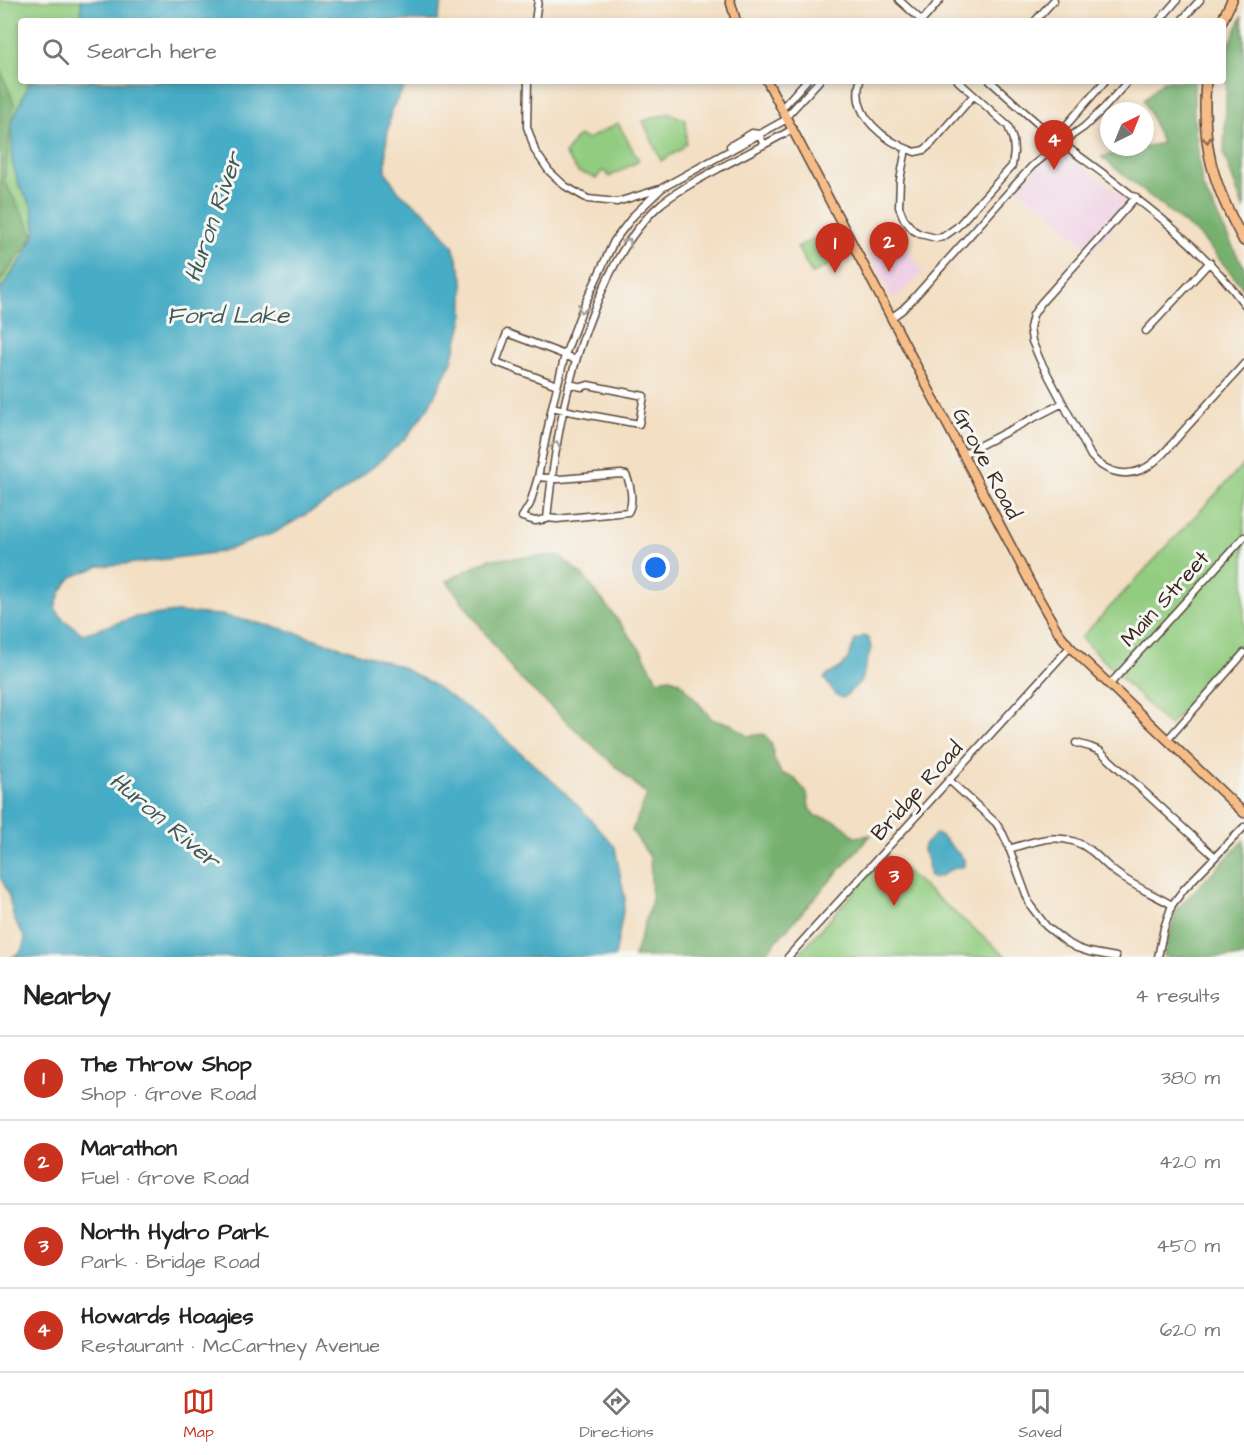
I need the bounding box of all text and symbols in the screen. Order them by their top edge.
search box [18,18,1226,84]
icon: search [39,35,72,68]
text: Search here [87,36,217,67]
north arrow [1100,102,1154,156]
pin: 4 [1034,120,1074,170]
one-way arrow [1200,135,1212,144]
water label: Huron River [176,146,253,286]
pin: 2 [870,222,908,272]
pin: 1 [816,224,854,273]
one-way arrow [621,238,632,249]
water label: Ford Lake [167,299,290,333]
one-way arrow [577,302,589,313]
street label: Grove Road [944,402,1029,525]
one-way arrow [549,440,562,450]
street label: Main Street [1113,544,1217,654]
your location [641,553,670,582]
street label: Bridge Road [864,734,971,848]
water label: Huron River [102,765,229,879]
pin: 3 [874,856,914,906]
text: Nearby [24,978,111,1014]
text: 4 results [1135,982,1220,1010]
text: The Throw Shop [81,1049,252,1080]
text: 1 [42,1064,45,1092]
text: 380 m [1161,1064,1220,1092]
text: Shop · Grove Road [81,1080,256,1108]
text: Marathon [81,1133,177,1164]
text: 2 [38,1148,49,1176]
text: 420 m [1159,1148,1220,1176]
text: Fuel · Grove Road [81,1164,249,1192]
text: North Hydro Park [81,1217,269,1248]
text: 3 [38,1232,49,1260]
text: 450 m [1156,1232,1220,1260]
text: Park · Bridge Road [81,1248,260,1276]
text: Howards Hoagies [81,1301,253,1332]
text: 4 [37,1316,50,1344]
text: 620 m [1160,1316,1220,1344]
text: Restaurant · McCartney Avenue [81,1332,380,1360]
tab: Map [182,1385,215,1443]
tab: Directions [580,1385,654,1443]
tab: Saved [1018,1385,1062,1443]

